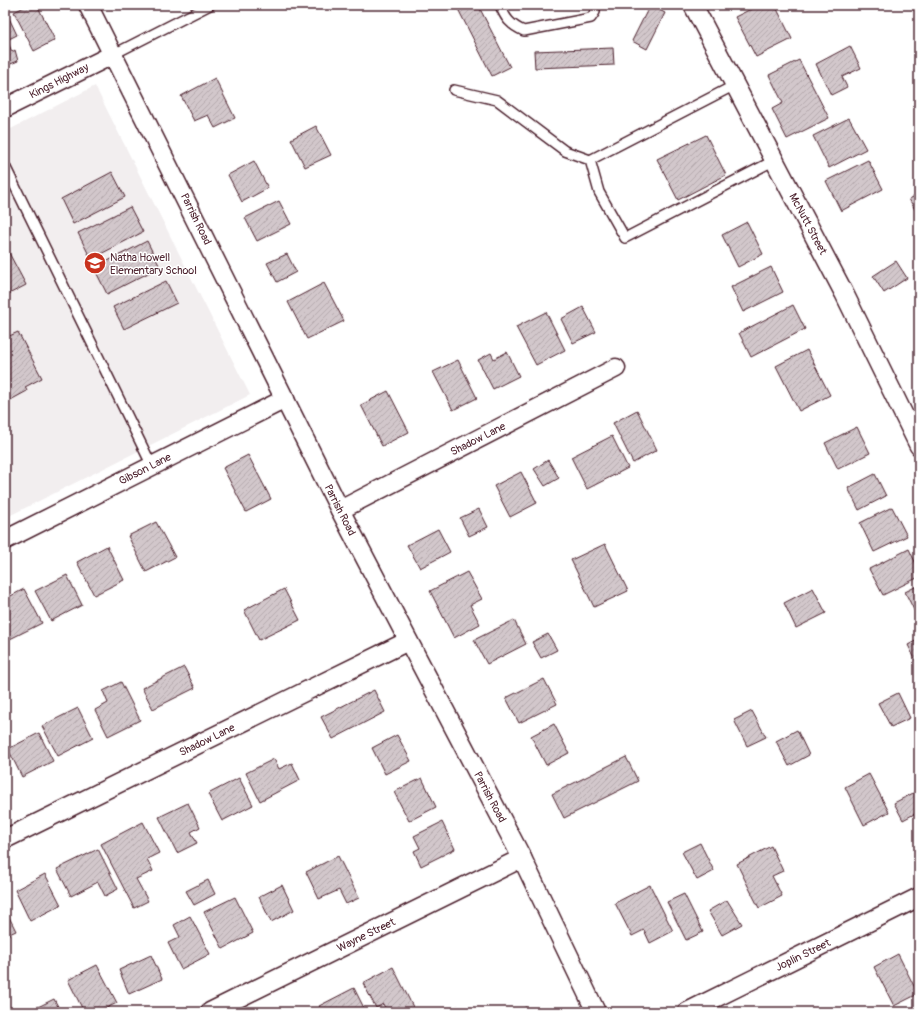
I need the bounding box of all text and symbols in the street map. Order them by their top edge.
street label: Kings Highway [27,60,91,101]
street label: Parrish Road [178,191,214,247]
street label: McNutt Street [786,191,830,257]
school or university icon: Natha Howell Elementary School [82,250,108,276]
place label: Natha Howell Elementary School [110,251,197,277]
street label: Shadow Lane [448,419,508,458]
street label: Gibson Lane [117,450,174,488]
street label: Parrish Road [322,482,358,538]
street label: Shadow Lane [177,721,237,759]
street label: Parrish Road [471,769,509,825]
street label: Wayne Street [335,915,398,955]
street label: Joplin Street [773,936,833,974]

